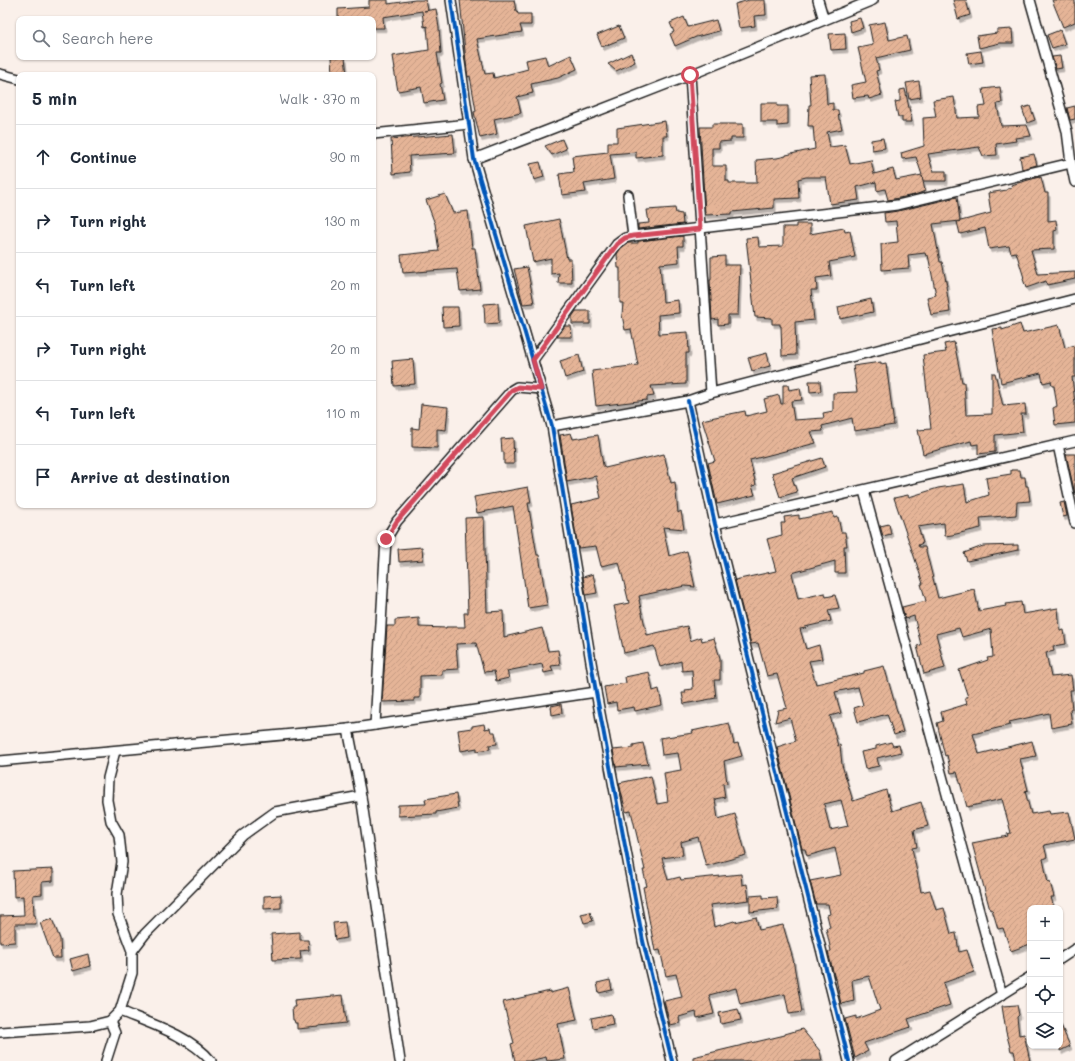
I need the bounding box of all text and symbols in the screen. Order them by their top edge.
search box [16,16,376,60]
icon: search [30,27,52,49]
text: Search here [62,28,153,48]
route start [681,66,699,84]
text: 5 min [32,87,77,109]
text: Walk · 370 m [279,90,360,107]
icon: ahead [32,146,54,168]
text: Continue [70,147,137,167]
text: 90 m [330,148,360,165]
icon: right [32,210,54,232]
text: Turn right [70,211,147,231]
text: 130 m [324,212,360,229]
icon: left [32,274,54,296]
text: Turn left [70,275,135,295]
text: 20 m [330,276,360,293]
icon: right [32,338,54,360]
text: Turn right [70,339,147,359]
text: 20 m [330,340,360,357]
icon: left [32,402,54,424]
text: Turn left [70,403,135,423]
text: 110 m [326,404,360,421]
icon: arrive [32,466,54,488]
text: Arrive at destination [70,467,230,487]
route end [377,530,395,548]
map controls [1027,905,1063,1049]
button: + [1027,905,1063,941]
button: − [1027,941,1063,977]
button: locate [1027,977,1063,1013]
button: layers [1027,1013,1063,1049]

